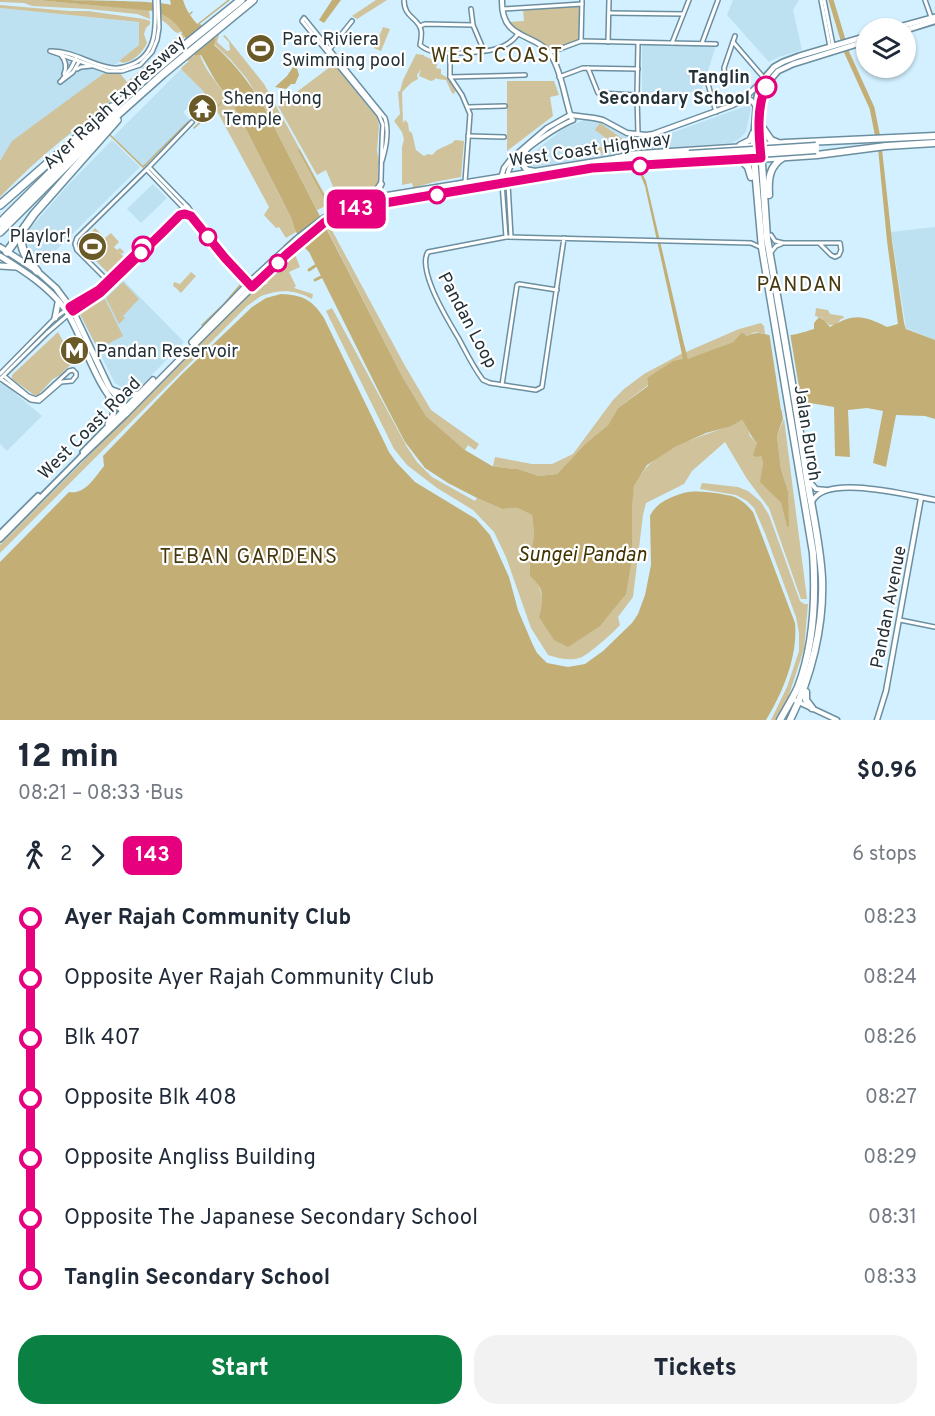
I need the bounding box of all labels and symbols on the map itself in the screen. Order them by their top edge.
place label: Parc Riviera Swimming pool [282,29,405,73]
street label: Ayer Rajah Expressway [39,31,191,175]
sports icon: Parc Riviera Swimming pool [245,33,277,65]
district label: WEST COAST [430,44,564,70]
place label: Tanglin Secondary School [599,67,750,111]
marker: Tanglin Secondary School [755,76,777,98]
place label: Sheng Hong Temple [223,88,322,132]
temple icon: Sheng Hong Temple [186,92,218,124]
street label: West Coast Highway [508,128,673,173]
unlabelled marker [631,157,649,175]
unlabelled marker [428,186,446,204]
line badge: 143 [322,190,391,228]
place label: Playlor! Arena [9,226,71,270]
unlabelled marker [199,228,217,246]
sports icon: Playlor! Arena [76,230,108,262]
unlabelled marker [132,236,154,258]
unlabelled marker [132,244,150,262]
unlabelled marker [269,254,287,272]
street label: Pandan Loop [432,269,502,373]
district label: PANDAN [757,273,843,299]
metro station icon: Pandan Reservoir [59,335,91,367]
place label: Pandan Reservoir [96,341,238,364]
street label: West Coast Road [34,373,146,485]
street label: Jalan Buroh [788,384,825,483]
water label: Sungei Pandan [517,543,647,569]
street label: Pandan Avenue [866,544,913,671]
district label: TEBAN GARDENS [160,545,338,571]

